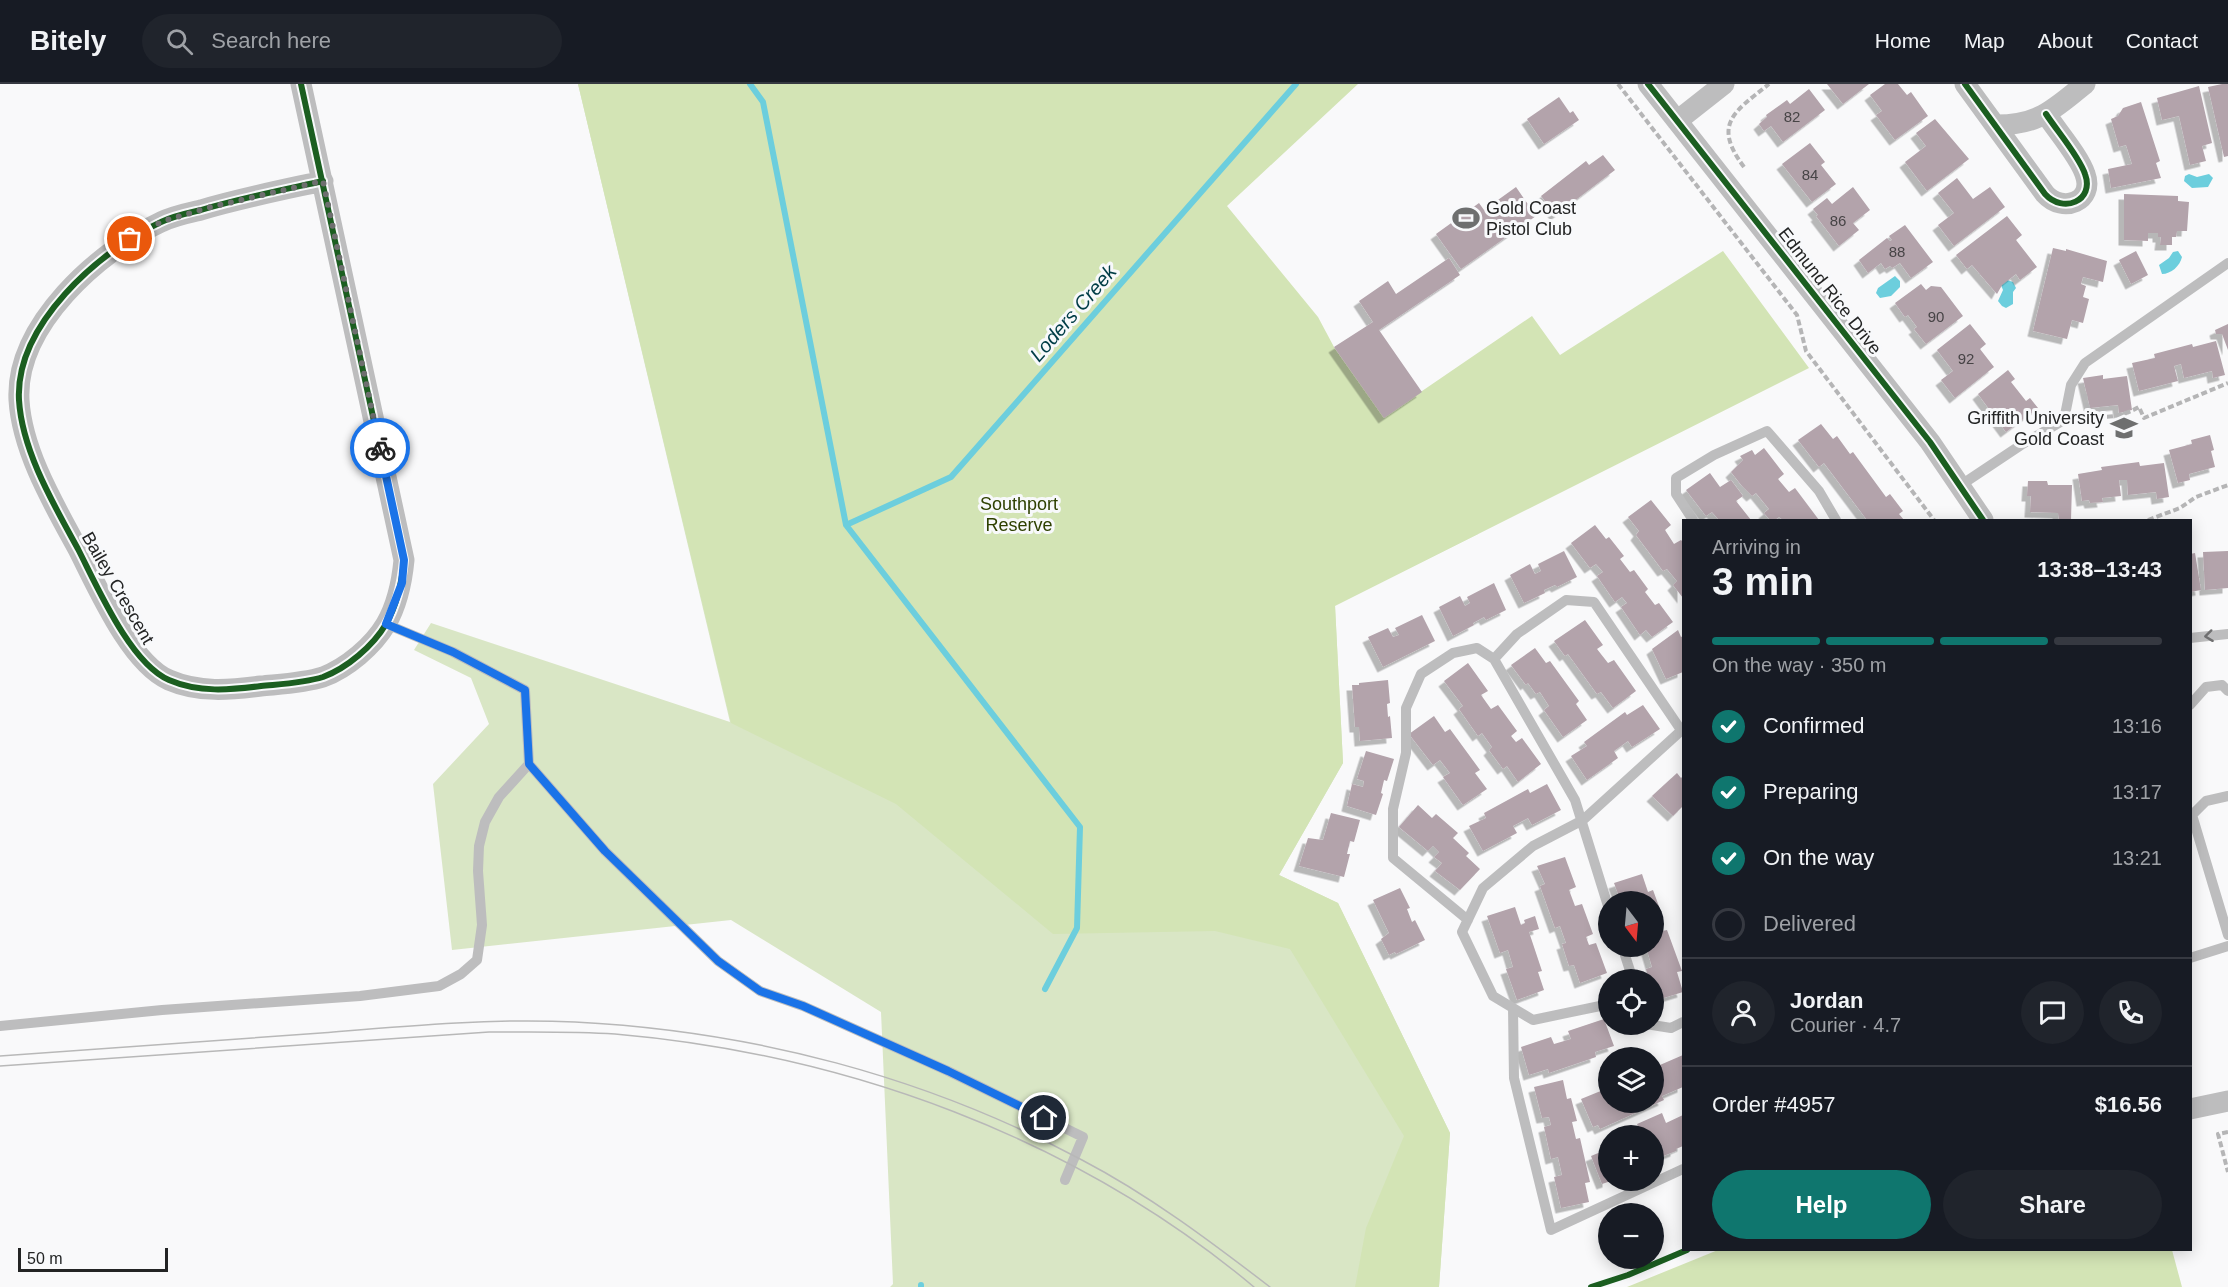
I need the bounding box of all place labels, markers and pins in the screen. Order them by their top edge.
place label: Gold Coast Pistol Club [1486,198,1576,239]
sports icon: Gold Coast Pistol Club [1451,203,1481,233]
pin [104,213,155,264]
place label: Griffith University Gold Coast [1967,408,2104,449]
school or university icon: Griffith University Gold Coast [2109,413,2139,443]
pin [1018,1092,1069,1143]

